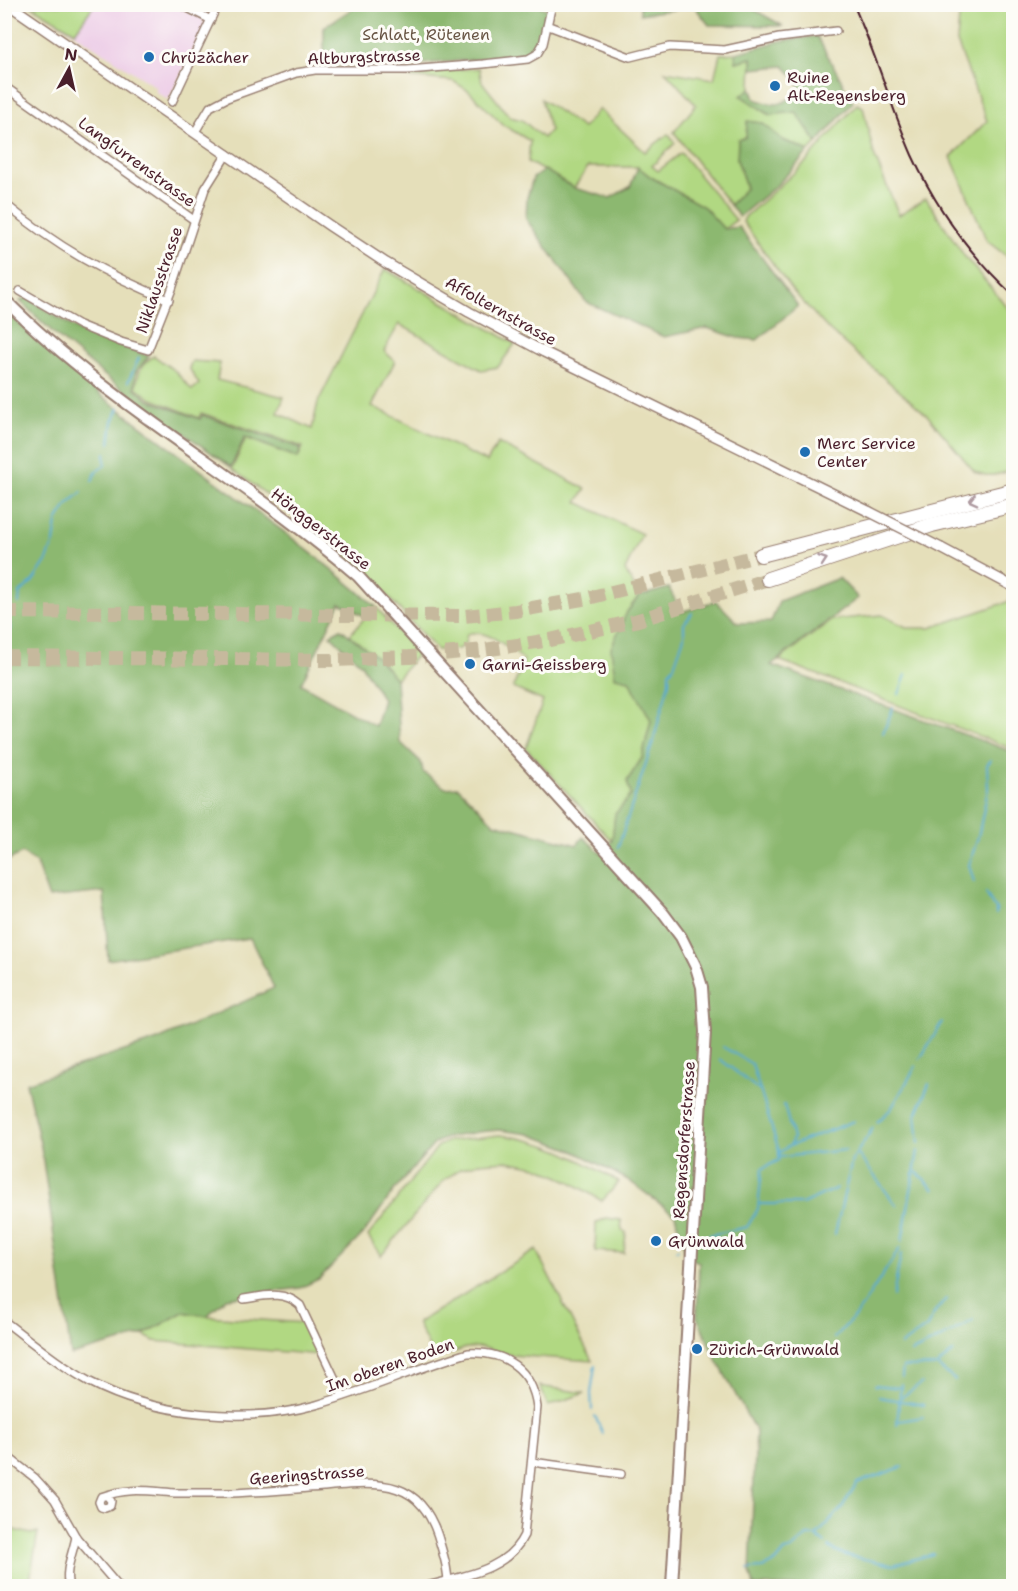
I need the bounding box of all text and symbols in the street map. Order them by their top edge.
park label: Schlatt, Rütenen [362,24,490,45]
north arrow [39,39,99,99]
text: N [63,43,79,66]
street label: Altburgstrasse [307,45,421,69]
place label: Chrüzächer [161,47,249,68]
marker: Chrüzächer [142,50,156,64]
place label: Ruine Alt-Regensberg [787,67,906,106]
marker: Ruine Alt-Regensberg [768,79,782,93]
street label: Langfurrenstrasse [74,112,200,212]
street label: Niklausstrasse [131,224,187,336]
street label: Affolternstrasse [442,272,560,350]
place label: Merc Service Center [817,433,916,472]
marker: Merc Service Center [798,445,812,459]
street label: Hönggerstrasse [267,483,375,575]
one-way arrow [968,493,978,506]
one-way arrow [817,555,828,568]
place label: Garni-Geissberg [482,654,607,675]
marker: Garni-Geissberg [463,657,477,671]
street label: Regensdorferstrasse [668,1060,700,1220]
place label: Grünwald [668,1231,744,1252]
marker: Grünwald [649,1234,663,1248]
street label: Im oberen Boden [323,1333,457,1397]
place label: Zürich-Grünwald [709,1339,839,1360]
marker: Zürich-Grünwald [690,1342,704,1356]
street label: Geeringstrasse [249,1460,365,1490]

